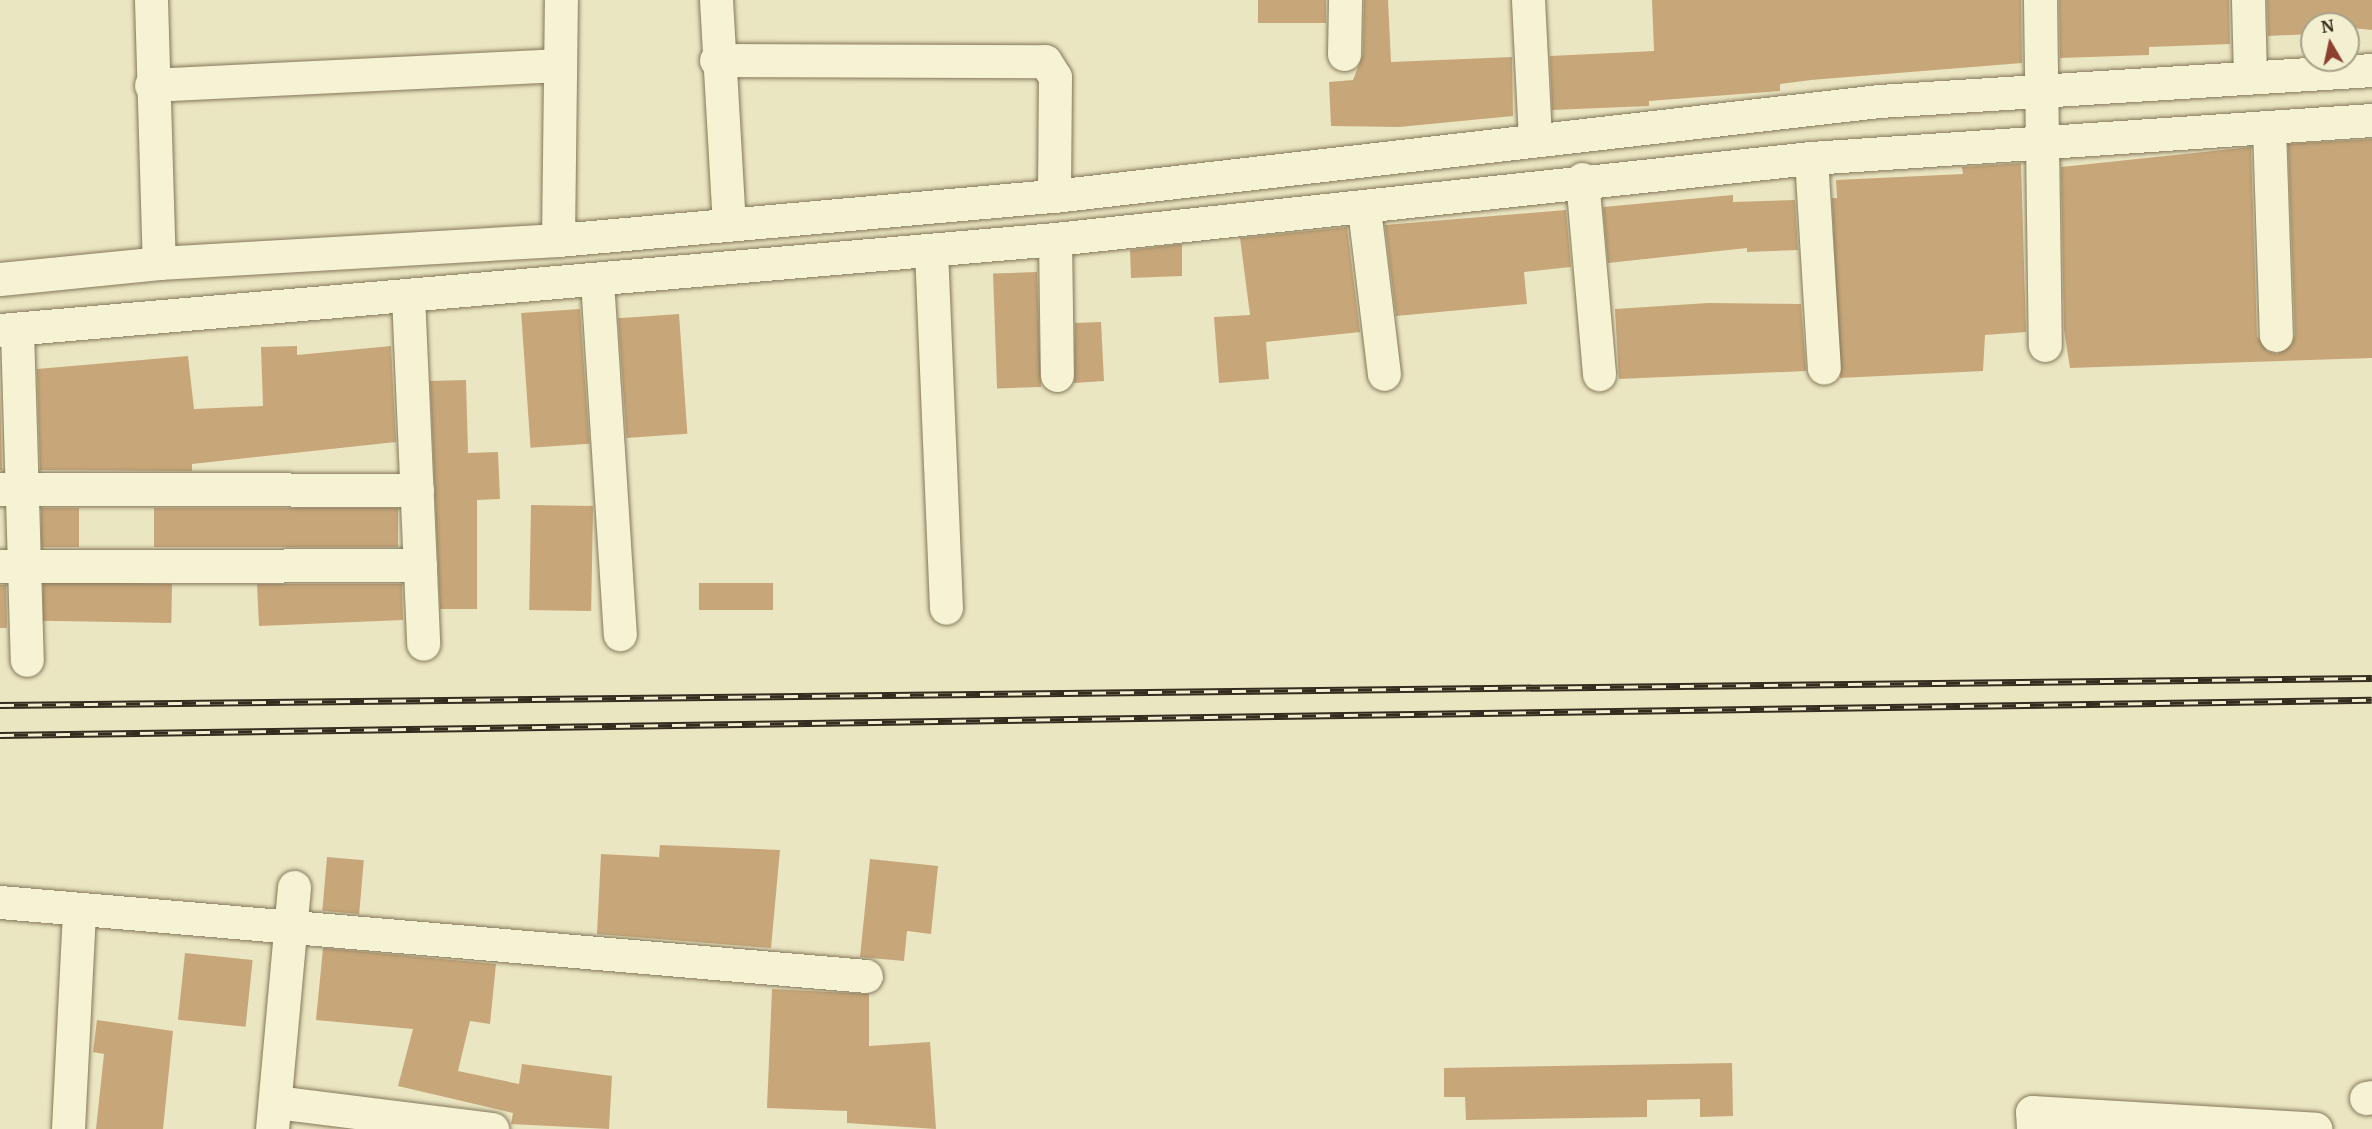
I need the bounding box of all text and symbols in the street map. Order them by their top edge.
north arrow [2300,12,2360,72]
text: N [2320,15,2335,37]

